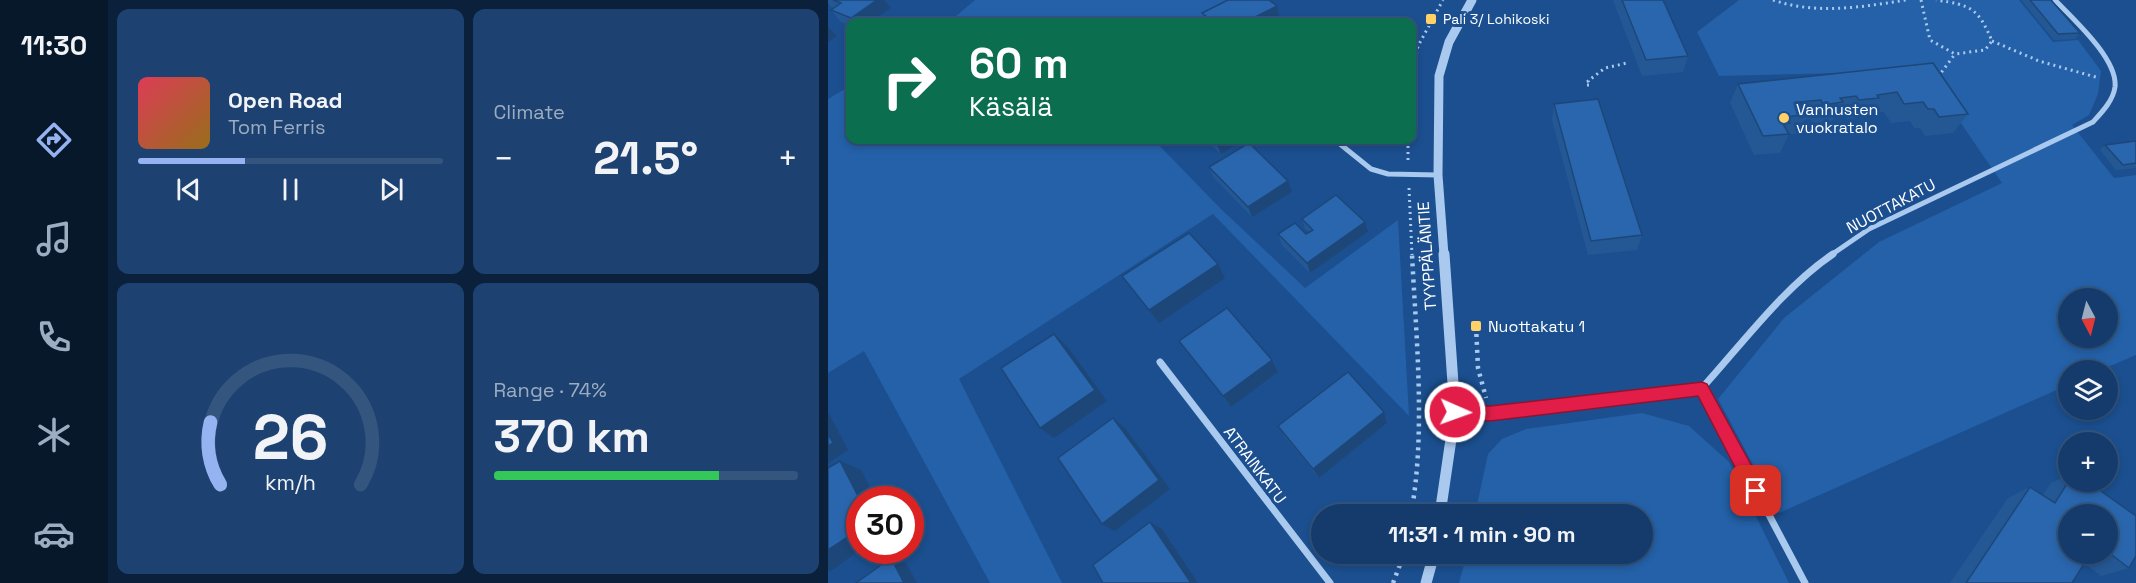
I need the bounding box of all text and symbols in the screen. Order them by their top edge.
place label: Pali 3/ Lohikoski [1443,10,1549,28]
marker: Pali 3/ Lohikoski [1424,12,1438,26]
text: 11:30 [21,28,87,63]
text: 60 m [969,37,1069,90]
icon: right [870,42,948,120]
text: Open Road [228,86,343,114]
text: Käsälä [969,89,1053,124]
text: Climate [494,99,565,125]
place label: Vanhusten vuokratalo [1796,99,1878,138]
marker: Vanhusten vuokratalo [1777,111,1791,125]
text: Tom Ferris [228,114,326,140]
icon: directions [33,119,75,161]
text: 21.5° [593,130,698,187]
text: − [494,138,514,180]
text: + [778,138,798,180]
icon: previous [172,173,205,206]
icon: pause [274,173,307,206]
icon: next [375,173,408,206]
street label: NUOTTAKATU [1843,174,1939,238]
street label: TYYPPÄLÄNTIE [1413,201,1441,311]
icon: music [33,218,75,260]
north arrow [2058,288,2118,348]
map controls [2058,288,2118,564]
icon: phone [33,316,75,358]
place label: Nuottakatu 1 [1488,316,1585,337]
marker: Nuottakatu 1 [1469,319,1483,333]
button: layers [2058,360,2118,420]
text: Range · 74% [494,377,607,403]
position arrow [1423,380,1487,444]
text: 26 [252,398,328,477]
text: 370 km [494,408,650,465]
icon: climate [33,414,75,456]
street label: ATRAINKATU [1219,422,1291,508]
button: + [2058,432,2118,492]
pin [1730,465,1781,516]
text: km/h [265,470,316,497]
icon: arrive [1739,474,1772,507]
speed limit sign: 30 [846,486,924,564]
button: − [2058,504,2118,564]
icon: car [33,513,75,555]
text: 11:31 · 1 min · 90 m [1388,520,1576,548]

